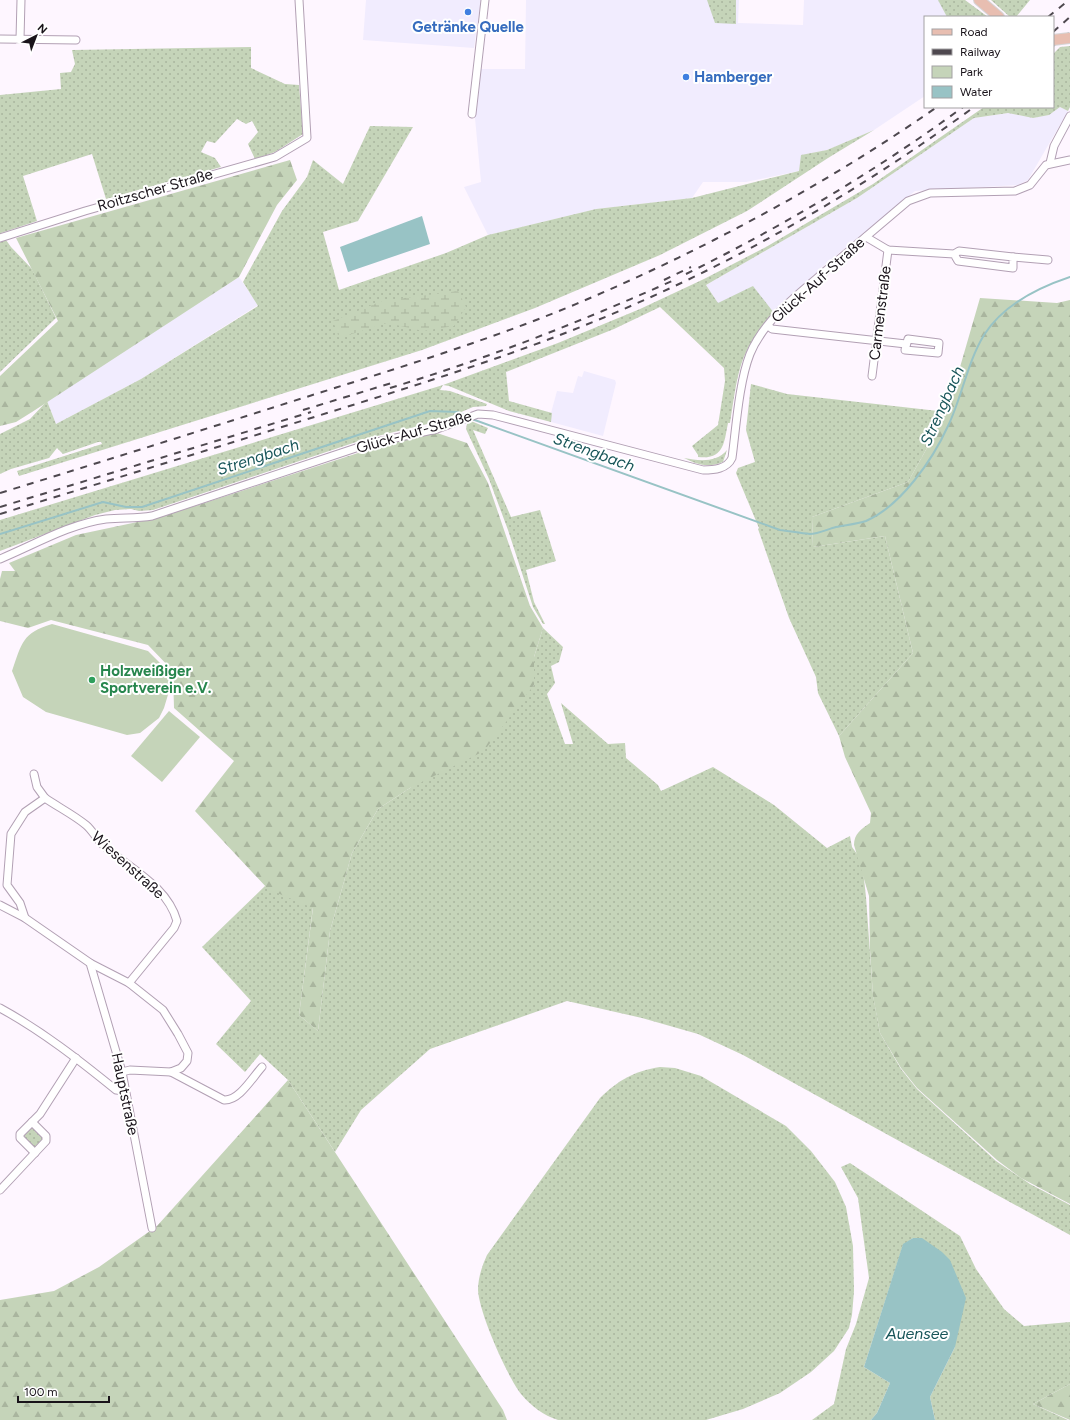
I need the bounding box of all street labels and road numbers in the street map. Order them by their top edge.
street label: Roitzscher Straße [95,165,215,215]
street label: Glück-Auf-Straße [768,233,868,327]
street label: Carmenstraße [865,265,895,361]
street label: Glück-Auf-Straße [354,407,474,457]
street label: Wiesenstraße [88,828,168,902]
street label: Hauptstraße [107,1051,143,1137]

